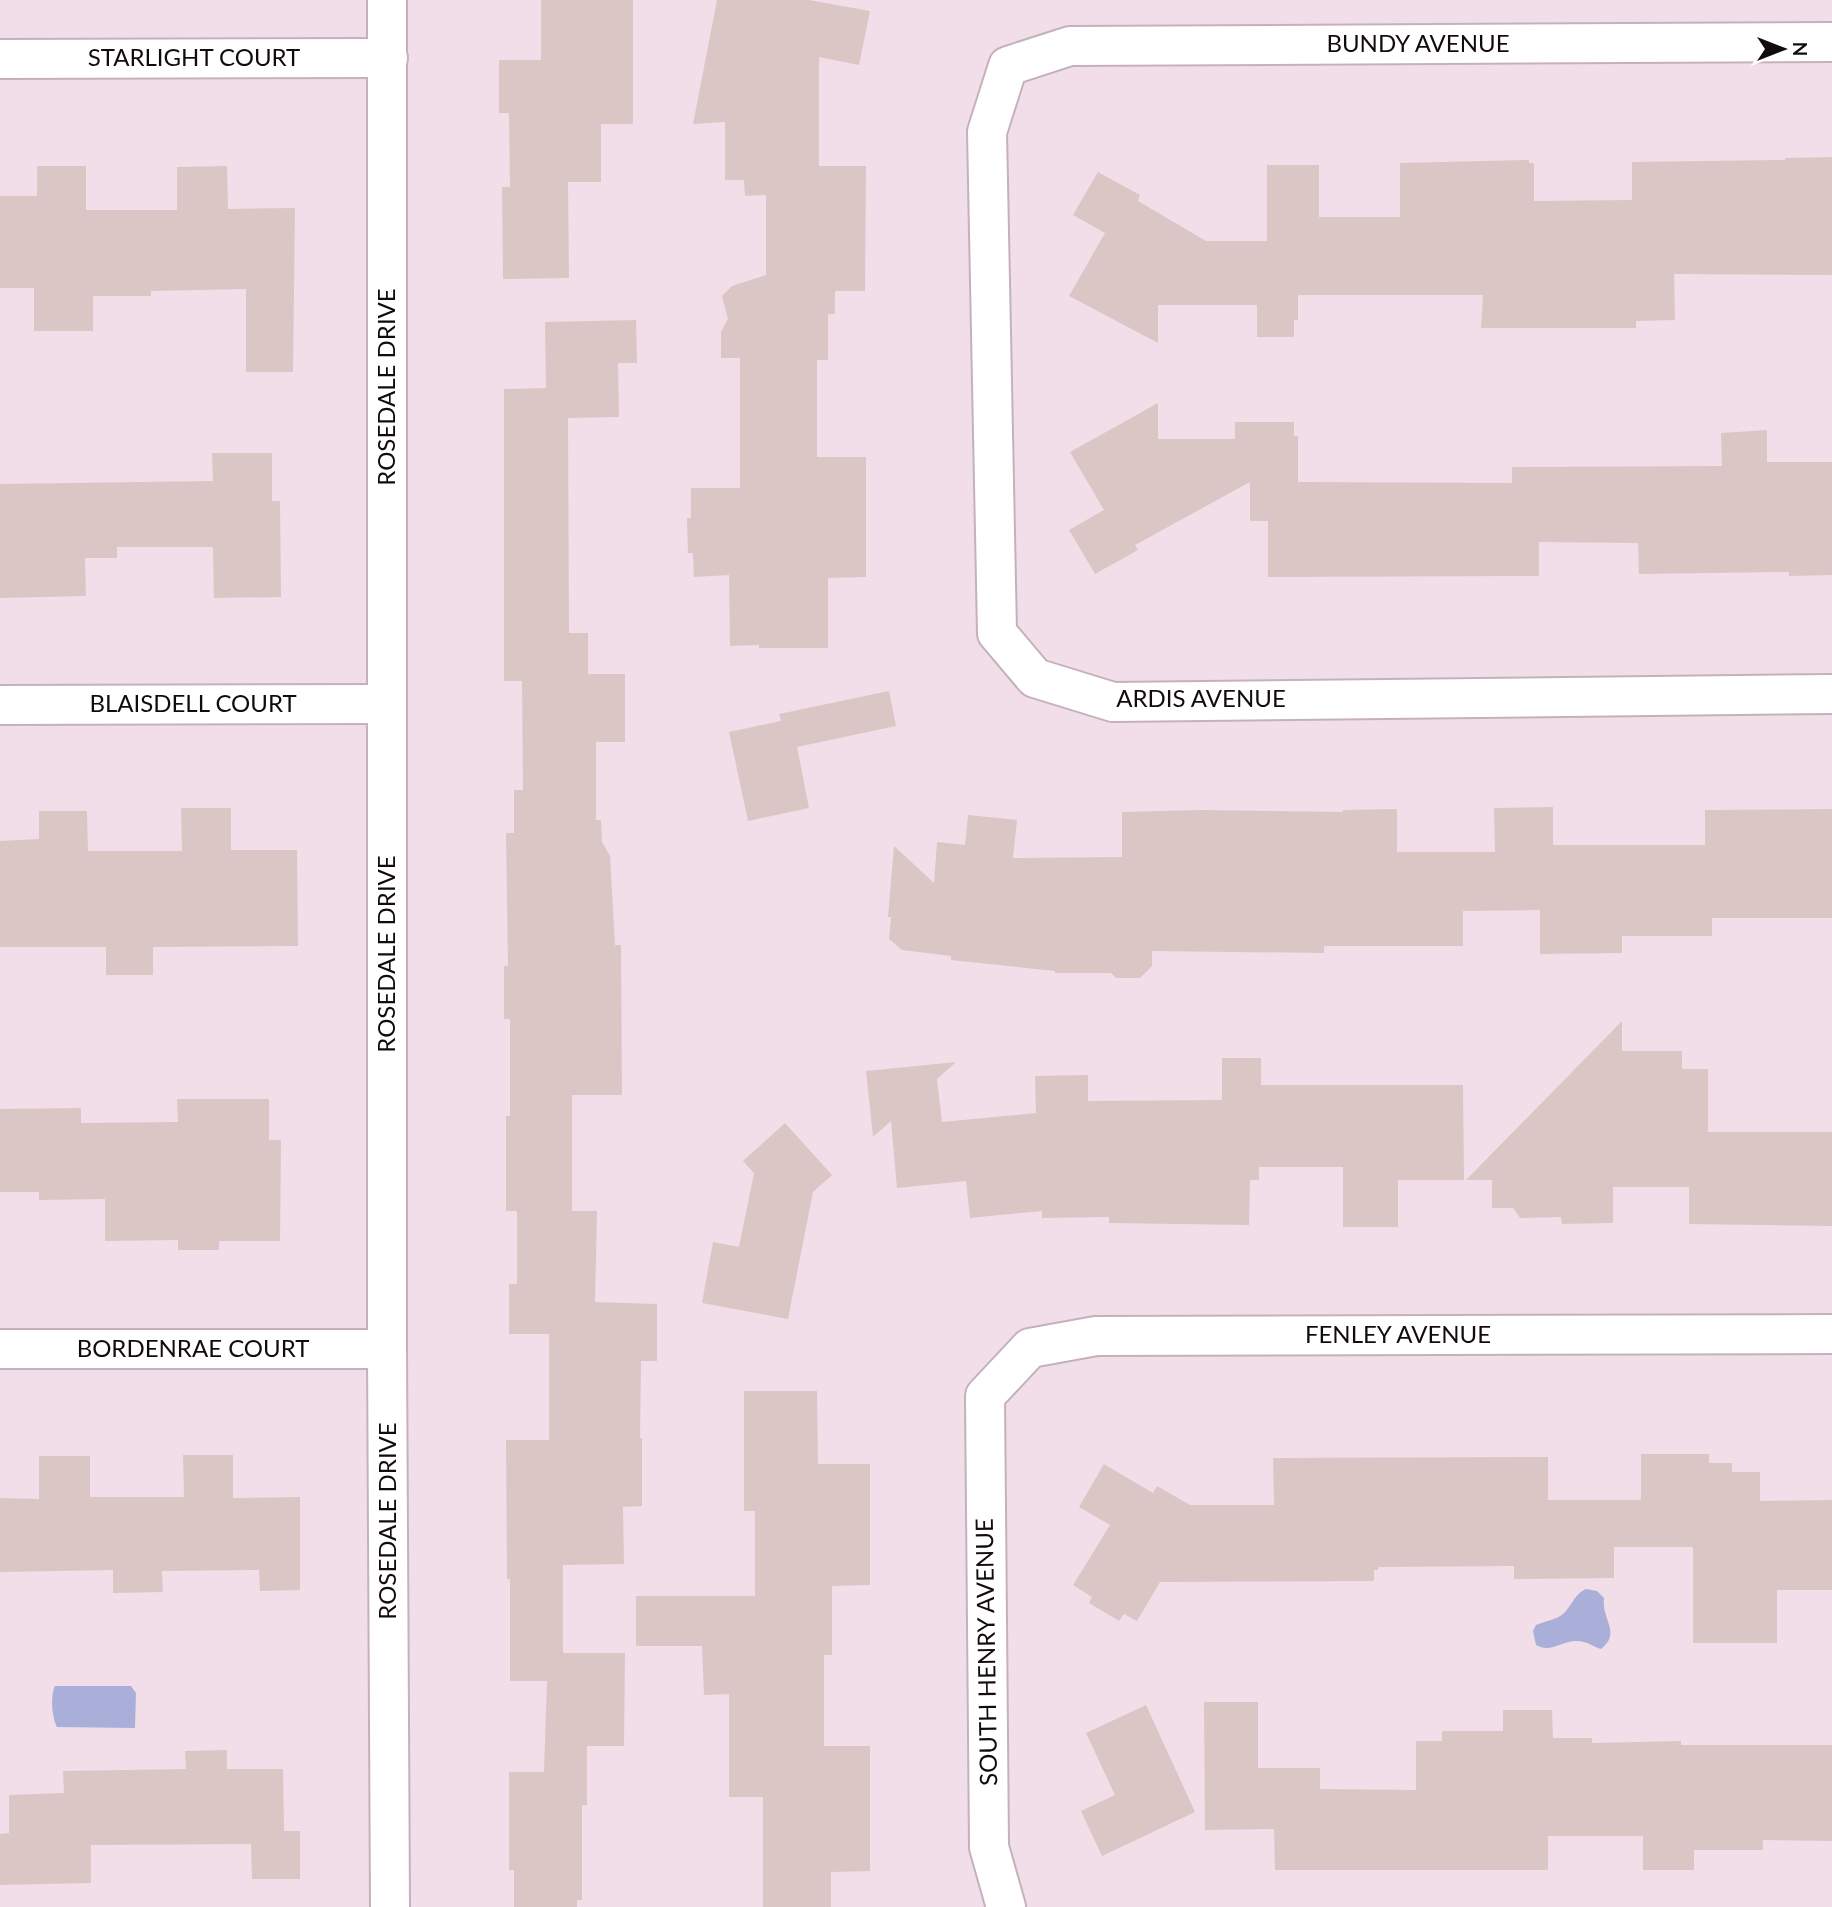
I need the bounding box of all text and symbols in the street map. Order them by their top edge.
north arrow [1748,14,1818,84]
street label: BUNDY AVENUE [1326,28,1510,57]
street label: STARLIGHT COURT [88,42,300,71]
text: N [1789,42,1812,56]
street label: ROSEDALE DRIVE [371,288,400,486]
street label: ARDIS AVENUE [1116,683,1286,712]
street label: BLAISDELL COURT [89,688,297,717]
street label: ROSEDALE DRIVE [371,855,400,1053]
street label: FENLEY AVENUE [1305,1319,1491,1348]
street label: BORDENRAE COURT [77,1333,309,1362]
street label: ROSEDALE DRIVE [372,1422,401,1620]
street label: SOUTH HENRY AVENUE [969,1518,1002,1786]

